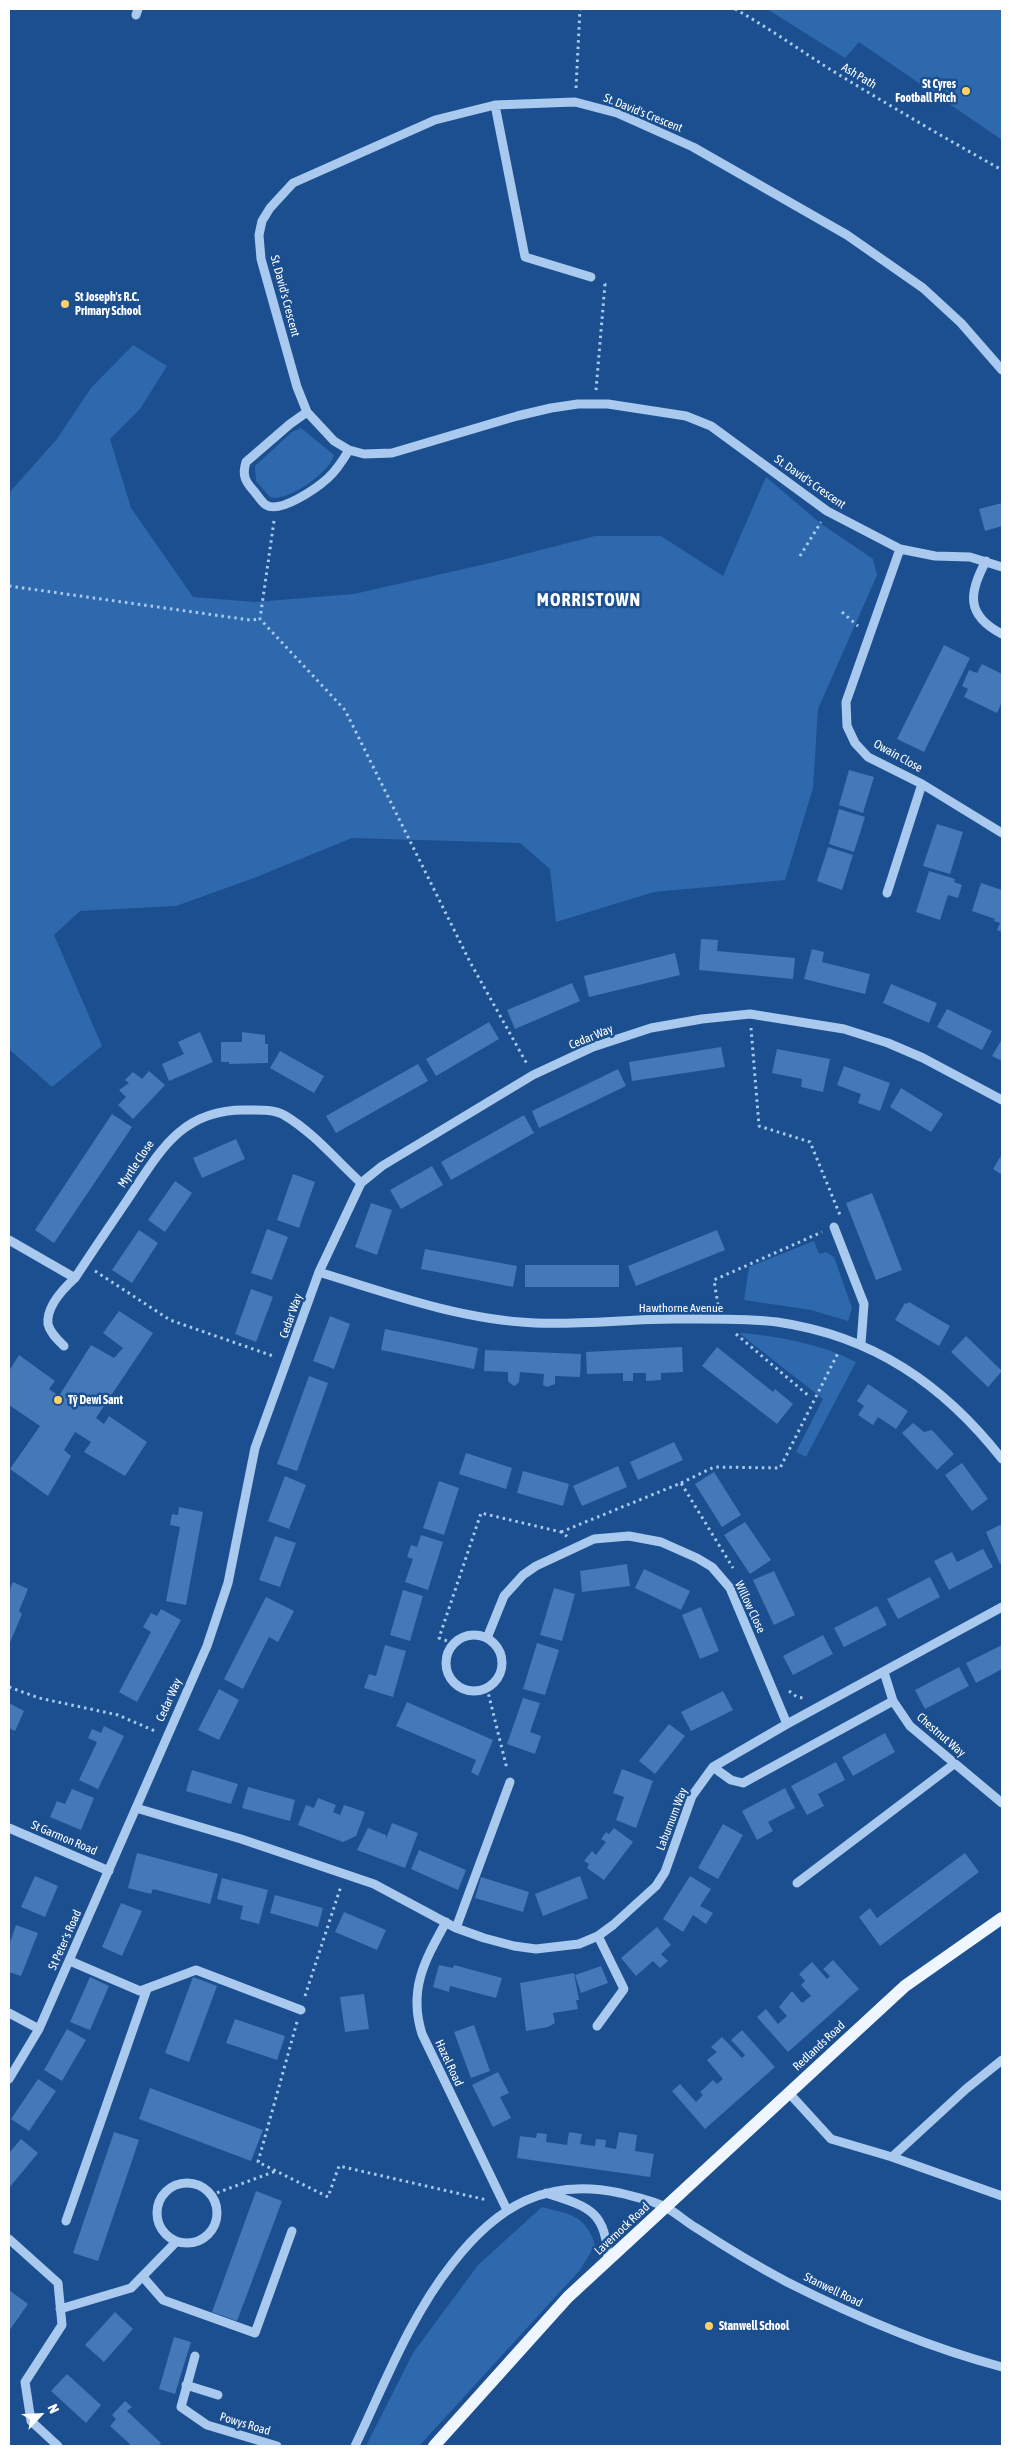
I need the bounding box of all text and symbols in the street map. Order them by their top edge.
street label: Ash Path [839,60,879,92]
place label: St Cyres Football Pitch [895,77,956,105]
marker: St Cyres Football Pitch [960,85,972,97]
street label: St. David's Crescent [602,91,684,135]
street label: St. David's Crescent [267,254,303,338]
place label: St Joseph's R.C. Primary School [75,290,141,318]
marker: St Joseph's R.C. Primary School [59,298,71,310]
street label: St. David's Crescent [772,452,848,512]
district label: MORRISTOWN [536,589,642,611]
street label: Owain Close [871,737,925,775]
street label: Cedar Way [567,1022,615,1052]
street label: Myrtle Close [115,1138,157,1190]
street label: Cedar Way [277,1292,305,1340]
street label: Hawthorne Avenue [639,1301,723,1315]
place label: Tŷ Dewi Sant [68,1393,123,1407]
marker: Tŷ Dewi Sant [52,1394,64,1406]
street label: Willow Close [732,1579,768,1635]
street label: Cedar Way [153,1676,185,1724]
street label: Chestnut Way [914,1710,968,1760]
street label: Laburnum Way [653,1786,691,1852]
street label: St Garmon Road [29,1818,99,1858]
street label: St Peter's Road [45,1908,85,1972]
street label: Redlands Road [790,2018,848,2074]
street label: Hazel Road [432,2037,466,2089]
street label: Lavernock Road [592,2200,652,2258]
street label: Stanwell Road [801,2270,865,2310]
place label: Stanwell School [719,2319,789,2333]
marker: Stanwell School [703,2320,715,2332]
north arrow [15,2390,65,2440]
text: N [45,2402,63,2416]
street label: Powys Road [218,2409,272,2439]

